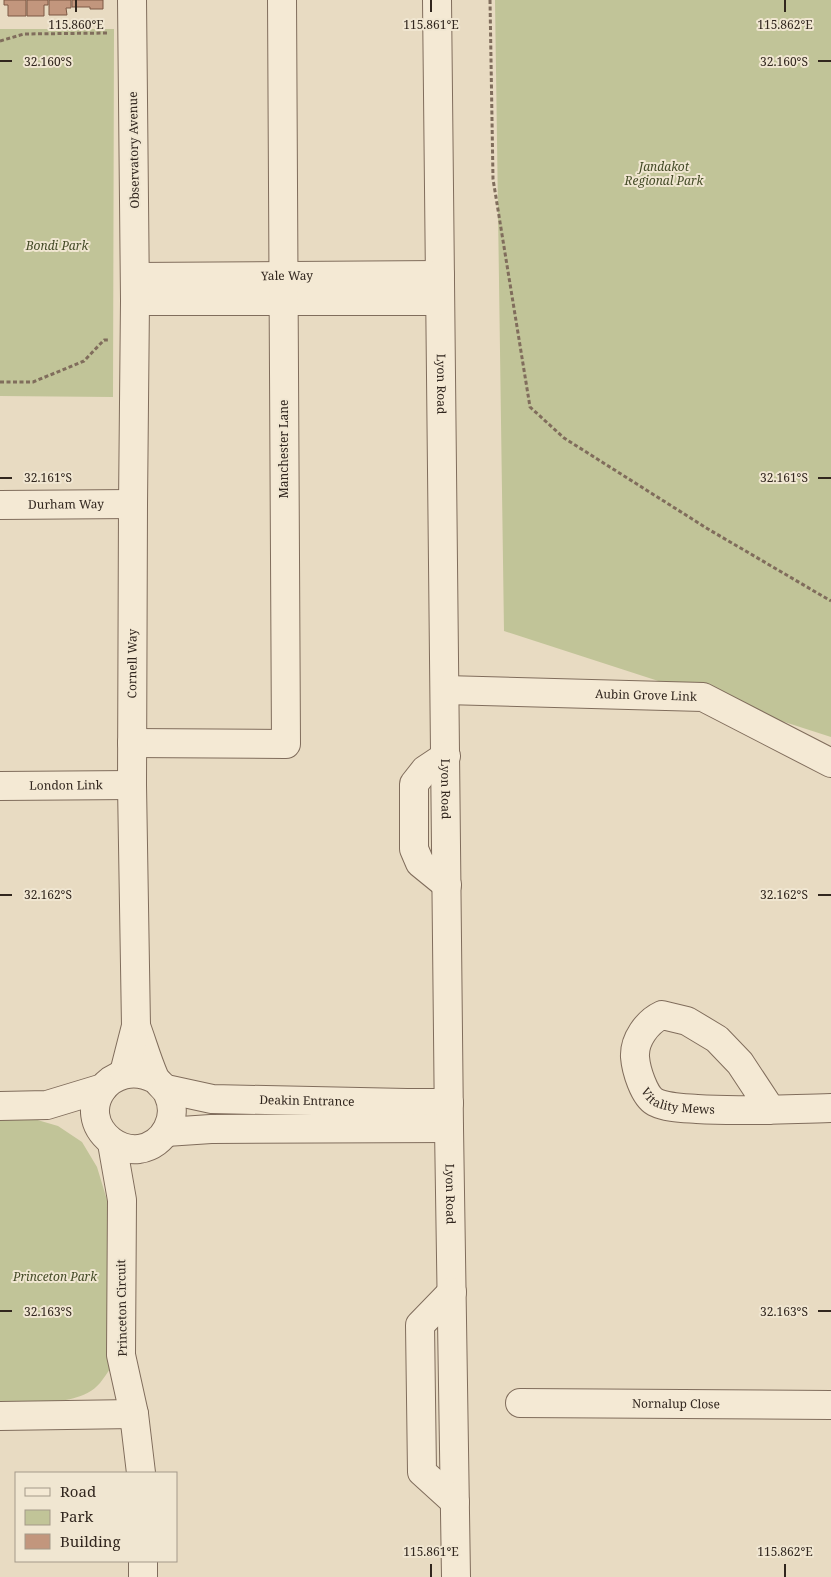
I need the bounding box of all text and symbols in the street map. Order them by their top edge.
text: 115.860°E [48,16,104,33]
text: 115.861°E [403,16,459,33]
text: 115.862°E [757,16,813,33]
text: 32.160°S [24,53,72,70]
text: 32.160°S [760,53,808,70]
street label: Observatory Avenue [124,91,143,209]
park label: Jandakot Regional Park [624,158,705,189]
park label: Bondi Park [25,237,89,254]
street label: Yale Way [260,267,313,284]
street label: Lyon Road [433,354,450,415]
street label: Manchester Lane [275,400,292,498]
text: 32.161°S [24,469,72,486]
text: 32.161°S [760,469,808,486]
street label: Durham Way [28,495,104,513]
street label: Cornell Way [123,628,141,698]
street label: Aubin Grove Link [595,685,698,705]
street label: Lyon Road [437,759,455,820]
street label: London Link [29,776,104,794]
text: 32.162°S [24,886,72,903]
text: 32.162°S [760,886,808,903]
street label: Vitality Mews [637,1084,715,1118]
street label: Deakin Entrance [259,1091,355,1110]
street label: Lyon Road [442,1163,460,1225]
street label: Princeton Circuit [112,1259,131,1357]
park label: Princeton Park [12,1268,98,1285]
text: 32.163°S [24,1303,72,1320]
text: 32.163°S [760,1303,808,1320]
street label: Nornalup Close [632,1395,720,1412]
legend [15,1472,178,1562]
text: Road [60,1481,96,1501]
text: Park [60,1506,94,1526]
text: Building [60,1531,121,1551]
text: 115.861°E [403,1543,459,1560]
text: 115.862°E [757,1543,813,1560]

